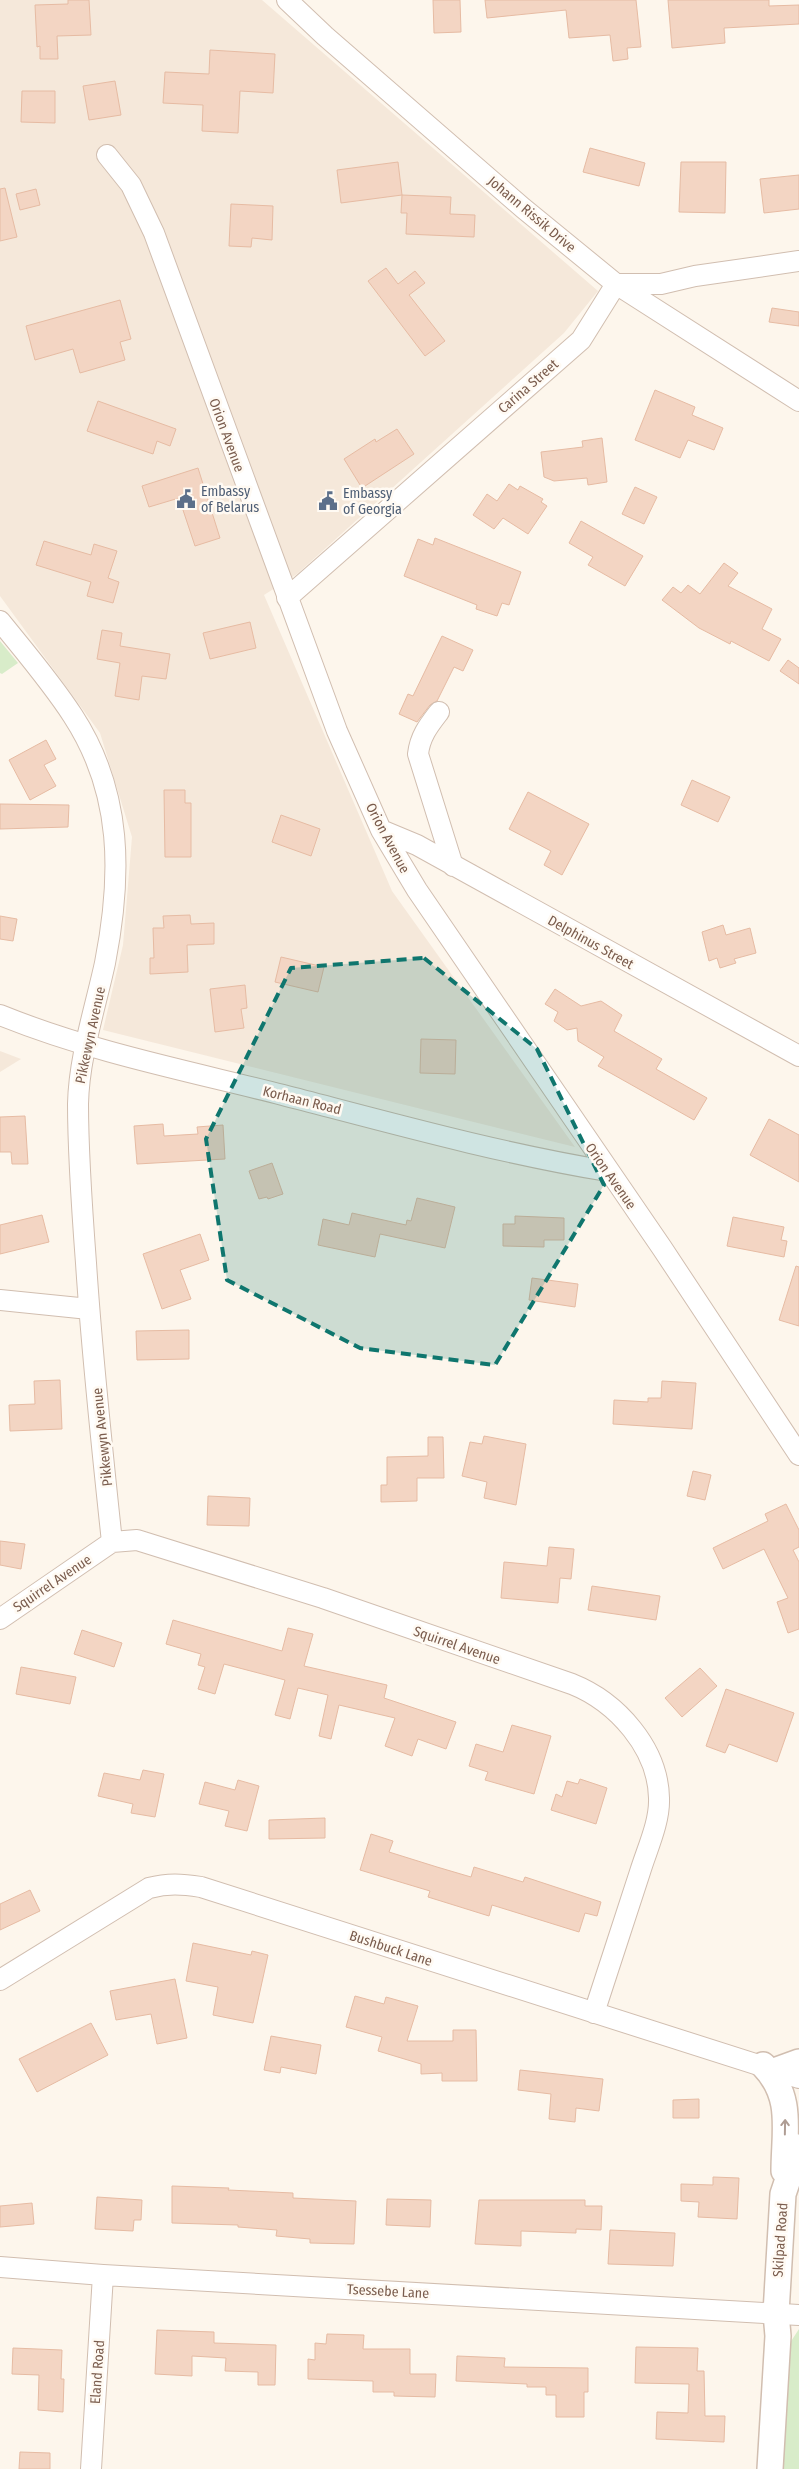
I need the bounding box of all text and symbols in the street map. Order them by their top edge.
street label: Johann Rissik Drive [484,173,579,256]
street label: Carina Street [495,355,562,417]
street label: Orion Avenue [205,396,248,474]
place label: Embassy of Belarus [201,483,259,516]
place label: Embassy of Georgia [343,485,402,518]
public building icon: Embassy of Belarus [175,488,197,510]
public building icon: Embassy of Georgia [317,490,339,512]
street label: Orion Avenue [362,800,413,876]
street label: Delphinus Street [545,912,637,973]
street label: Pikkewyn Avenue [72,985,109,1085]
street label: Korhaan Road [261,1083,343,1118]
street label: Orion Avenue [581,1140,640,1213]
street label: Pikkewyn Avenue [89,1387,116,1487]
street label: Squirrel Avenue [10,1551,95,1616]
street label: Squirrel Avenue [411,1623,503,1668]
street label: Bushbuck Lane [347,1927,435,1970]
one-way arrow [780,2120,789,2136]
street label: Skilpad Road [769,2202,792,2278]
street label: Tsessebe Lane [346,2281,430,2302]
street label: Eland Road [87,2339,108,2405]

